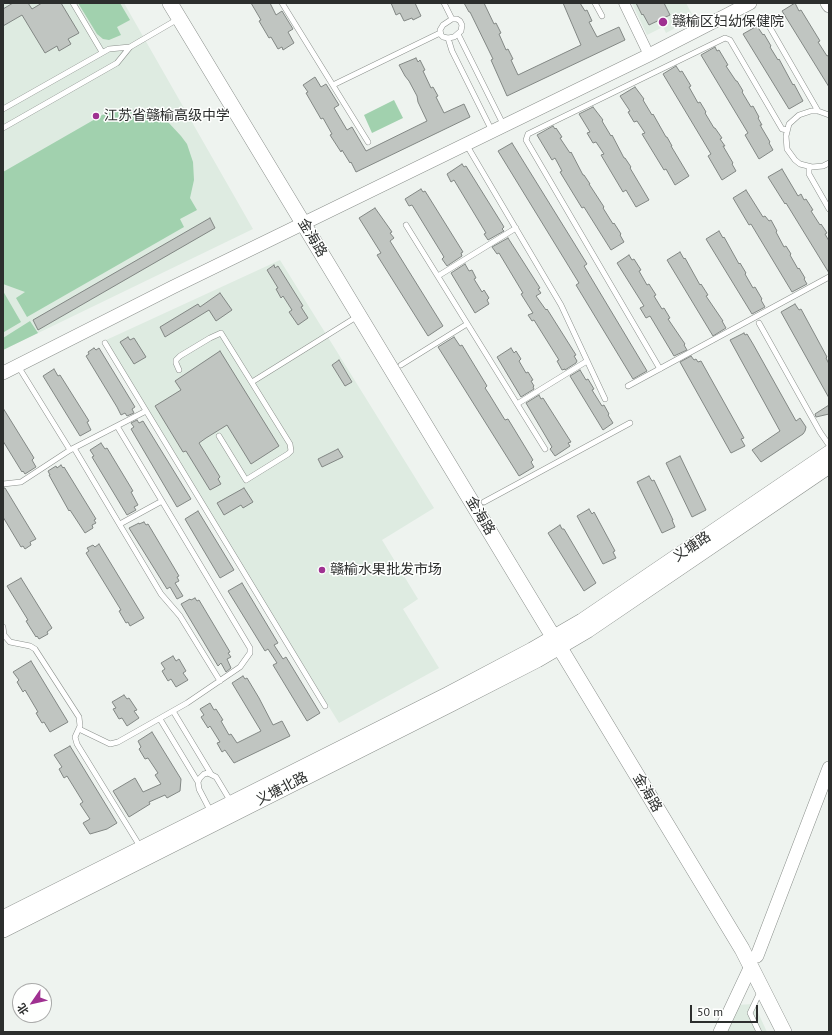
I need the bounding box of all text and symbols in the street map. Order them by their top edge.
place label: 赣榆区妇幼保健院 [672,14,784,30]
marker: 赣榆区妇幼保健院 [657,16,669,28]
place label: 江苏省赣榆高级中学 [104,108,230,124]
marker: 江苏省赣榆高级中学 [91,111,101,121]
street label: 金海路 [294,216,330,260]
street label: 金海路 [462,494,498,538]
street label: 义塘路 [670,528,714,566]
place label: 赣榆水果批发市场 [330,562,442,578]
marker: 赣榆水果批发市场 [317,565,327,575]
street label: 义塘北路 [253,769,311,809]
street label: 金海路 [629,771,665,815]
north arrow [12,983,52,1023]
scale bar [692,997,760,1023]
text: 北 [14,1001,32,1018]
text: 50 m [697,1004,723,1019]

